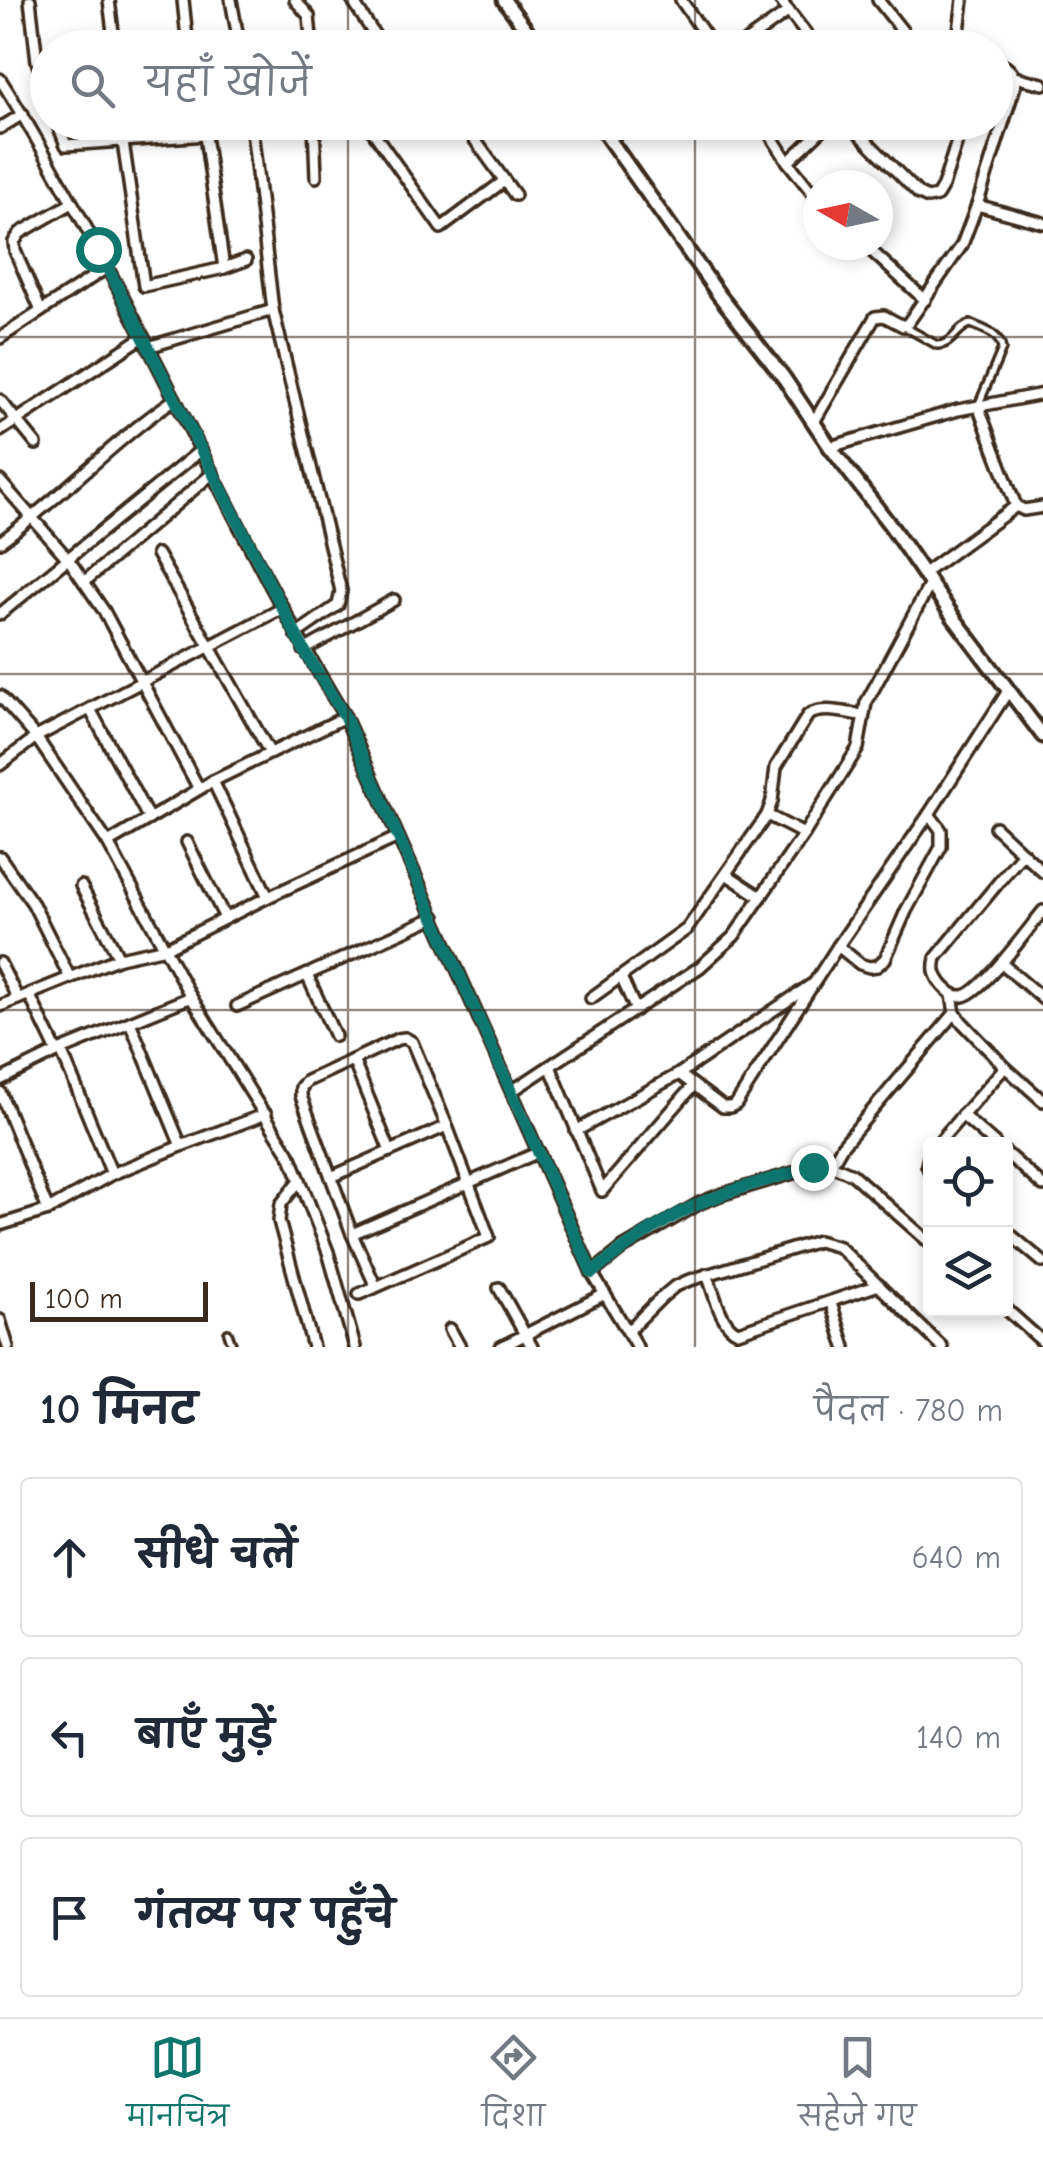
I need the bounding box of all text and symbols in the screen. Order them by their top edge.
search box [30,30,1013,140]
icon: search [65,58,120,113]
text: यहाँ खोजें [145,61,311,105]
north arrow [803,170,893,260]
route start [76,227,122,273]
map controls [923,1137,1013,1317]
button: locate [923,1137,1013,1227]
route end [791,1145,837,1191]
button: layers [923,1227,1013,1317]
scale bar [30,1277,208,1322]
text: 100 m [45,1283,123,1315]
text: 10 मिनट [40,1385,197,1434]
text: पैदल · 780 m [814,1392,1003,1429]
icon: ahead [42,1530,97,1585]
text: सीधे चलें [137,1533,296,1577]
text: 640 m [912,1539,1001,1576]
icon: left [42,1710,97,1765]
text: बाएँ मुड़ें [137,1713,274,1757]
text: 140 m [916,1719,1001,1756]
icon: arrive [42,1890,97,1945]
text: गंतव्य पर पहुँचे [137,1893,395,1937]
tab: मानचित्र [126,2030,229,2147]
tab: दिशा [482,2030,545,2147]
tab: सहेजे गए [798,2030,917,2147]

